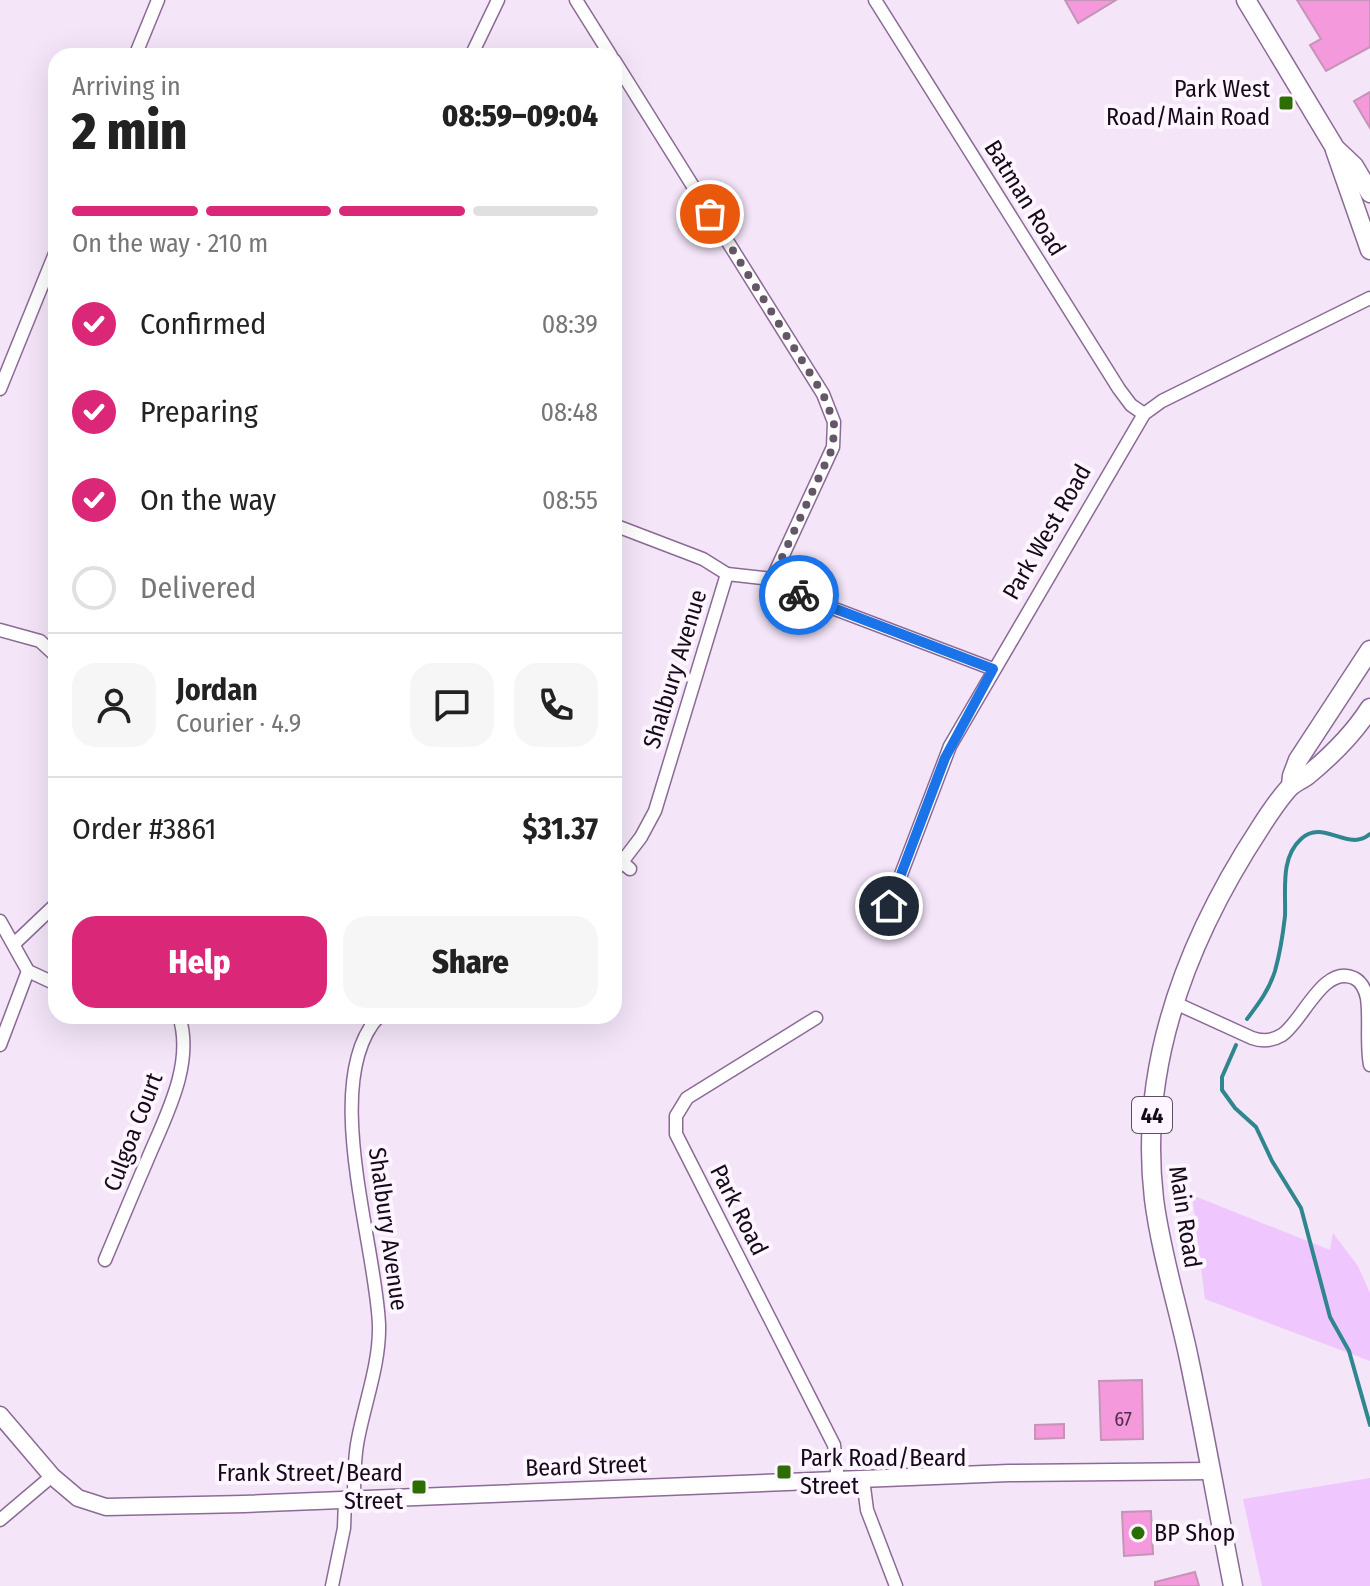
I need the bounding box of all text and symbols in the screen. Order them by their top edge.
text: Arriving in [72,71,181,102]
place label: Park West Road/Main Road [1106,75,1270,131]
marker: Park West Road/Main Road [1277,94,1295,112]
text: 08:59–09:04 [442,98,598,134]
text: 2 min [72,100,187,163]
street label: Batman Road [978,135,1072,261]
pin [676,180,744,248]
icon: bag [688,192,732,236]
text: On the way · 210 m [72,228,268,259]
icon: check [72,302,116,346]
text: Confirmed [140,306,266,342]
text: 08:39 [542,309,598,340]
icon: check [72,390,116,434]
text: Preparing [140,394,258,430]
text: 08:48 [540,397,598,428]
street label: Park West Road [997,459,1097,605]
icon: check [72,478,116,522]
text: On the way [140,482,276,518]
text: 08:55 [542,485,598,516]
courier [759,555,839,635]
text: Delivered [140,570,256,606]
icon: bike [777,573,821,617]
street label: Shalbury Avenue [638,586,712,752]
button: person [72,663,156,747]
button: chat [410,663,494,747]
button: phone [514,663,598,747]
text: Jordan [176,672,258,708]
text: Courier · 4.9 [176,708,301,739]
text: Order #3861 [72,811,217,847]
text: $31.37 [523,811,598,847]
pin [855,872,923,940]
icon: home [867,884,911,928]
button: Help [72,916,327,1008]
button: Share [343,916,598,1008]
street label: Culgoa Court [98,1069,168,1195]
road number: 44 [1132,1097,1172,1133]
street label: Shalbury Avenue [363,1146,413,1312]
street label: Park Road [704,1160,774,1260]
street label: Main Road [1163,1164,1207,1270]
house number: 67 [1114,1407,1132,1431]
place label: Park Road/Beard Street [800,1444,966,1500]
street label: Beard Street [525,1450,647,1482]
place label: Frank Street/Beard Street [217,1459,403,1515]
marker: Park Road/Beard Street [775,1463,793,1481]
marker: Frank Street/Beard Street [410,1478,428,1496]
place label: BP Shop [1154,1519,1235,1547]
marker: BP Shop [1129,1524,1147,1542]

